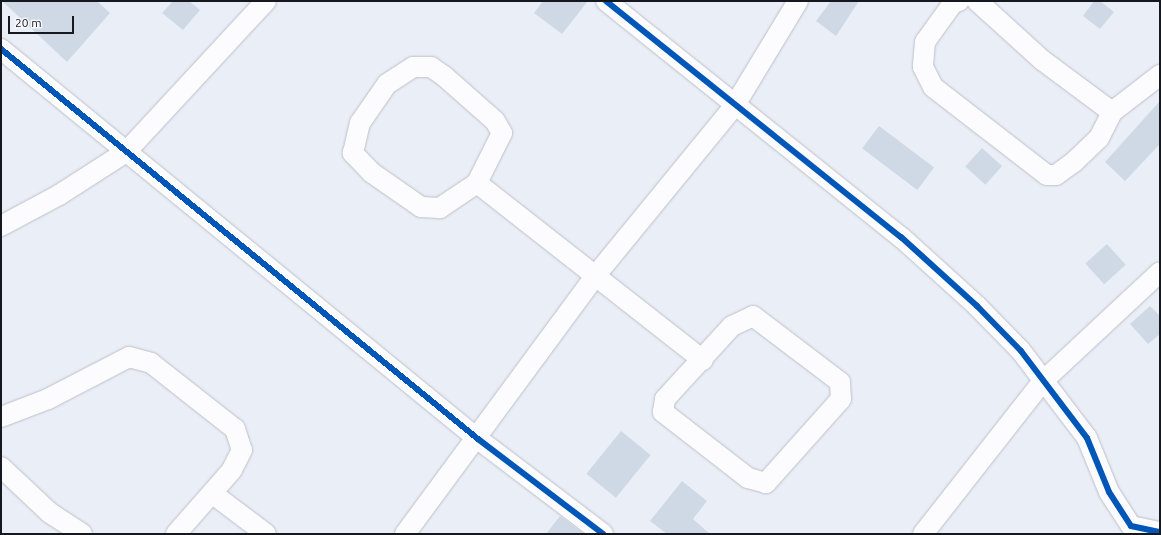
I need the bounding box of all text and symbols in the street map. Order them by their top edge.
scale bar [10,8,76,34]
text: 20 m [15,16,42,29]

